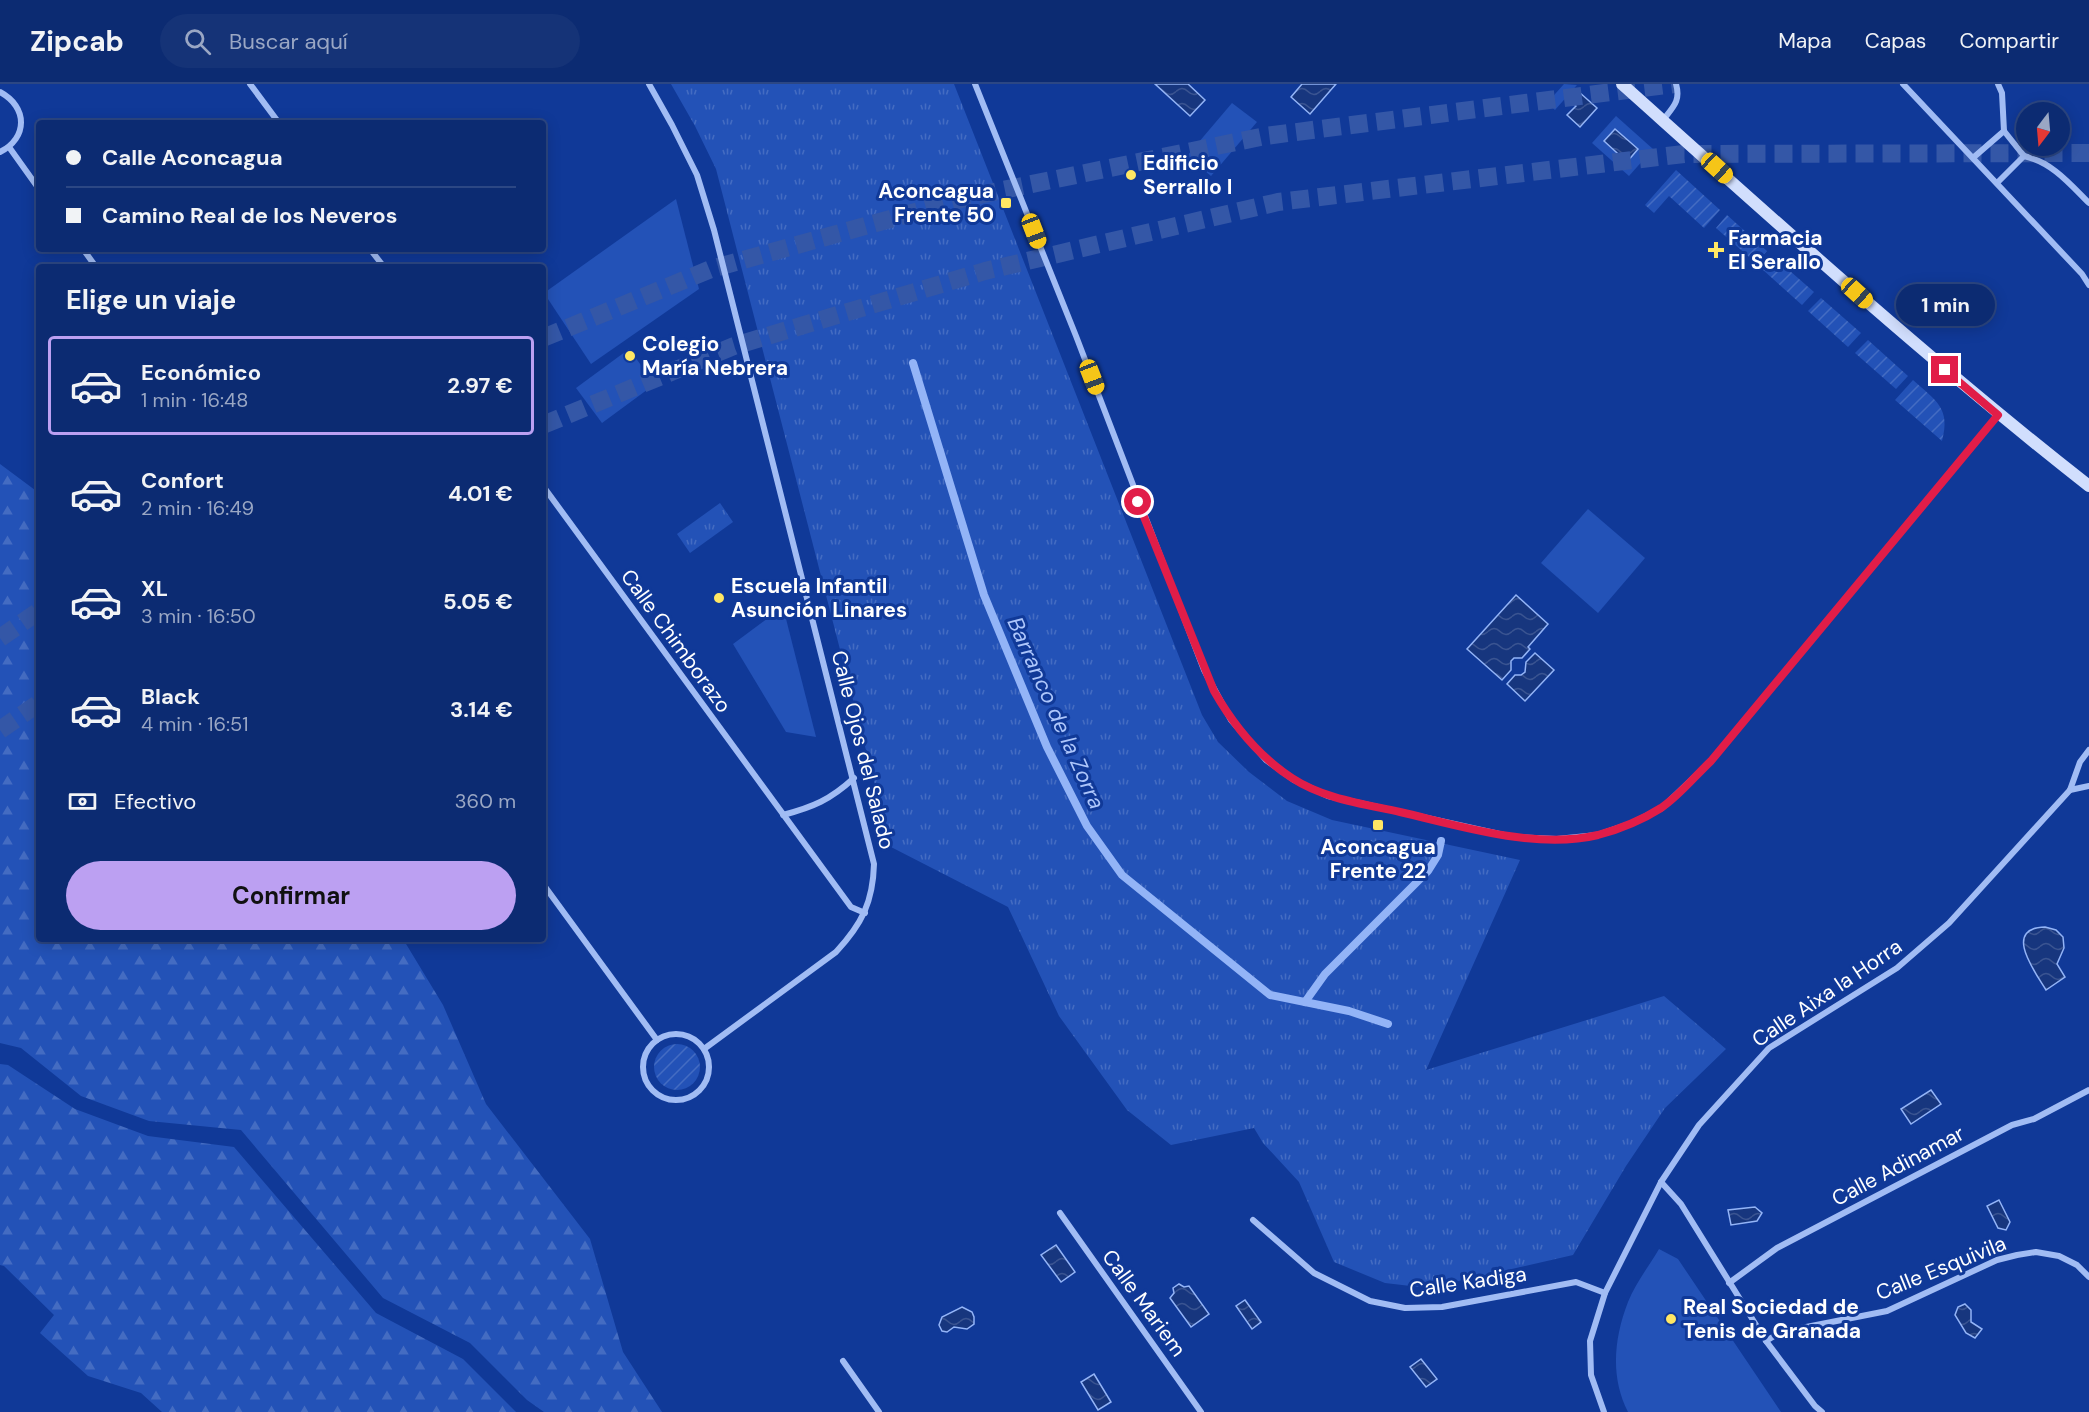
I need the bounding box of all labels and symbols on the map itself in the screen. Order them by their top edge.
north arrow [2016,102,2070,156]
place label: Edificio Serrallo I [1143,149,1232,201]
car [1698,149,1736,187]
marker: Edificio Serrallo I [1124,168,1138,182]
place label: Aconcagua Frente 50 [878,177,994,229]
marker: Aconcagua Frente 50 [999,196,1013,210]
car [1019,211,1049,251]
place label: Farmacia El Serallo [1728,224,1823,276]
marker: Farmacia El Serallo [1709,243,1723,257]
car [1838,274,1876,312]
callout: 1 min [1896,283,1994,325]
place label: Colegio María Nebrera [642,330,788,382]
marker: Colegio María Nebrera [623,349,637,363]
route end [1931,356,1958,383]
car [1077,357,1107,397]
route start [1124,488,1151,515]
street label: Calle Chimborazo [614,564,738,718]
place label: Escuela Infantil Asunción Linares [731,572,907,624]
marker: Escuela Infantil Asunción Linares [712,591,726,605]
water label: Barranco de la Zorra [1001,612,1111,814]
street label: Calle Ojos del Salado [825,648,901,852]
marker: Aconcagua Frente 22 [1371,818,1385,832]
place label: Aconcagua Frente 22 [1320,833,1436,885]
street label: Calle Aixa la Horra [1747,932,1907,1054]
street label: Calle Adinamar [1827,1119,1969,1213]
street label: Calle Esquivila [1872,1229,2010,1307]
street label: Calle Mariem [1096,1244,1192,1362]
street label: Calle Kadiga [1408,1260,1528,1304]
place label: Real Sociedad de Tenis de Granada [1683,1293,1861,1345]
marker: Real Sociedad de Tenis de Granada [1664,1312,1678,1326]

